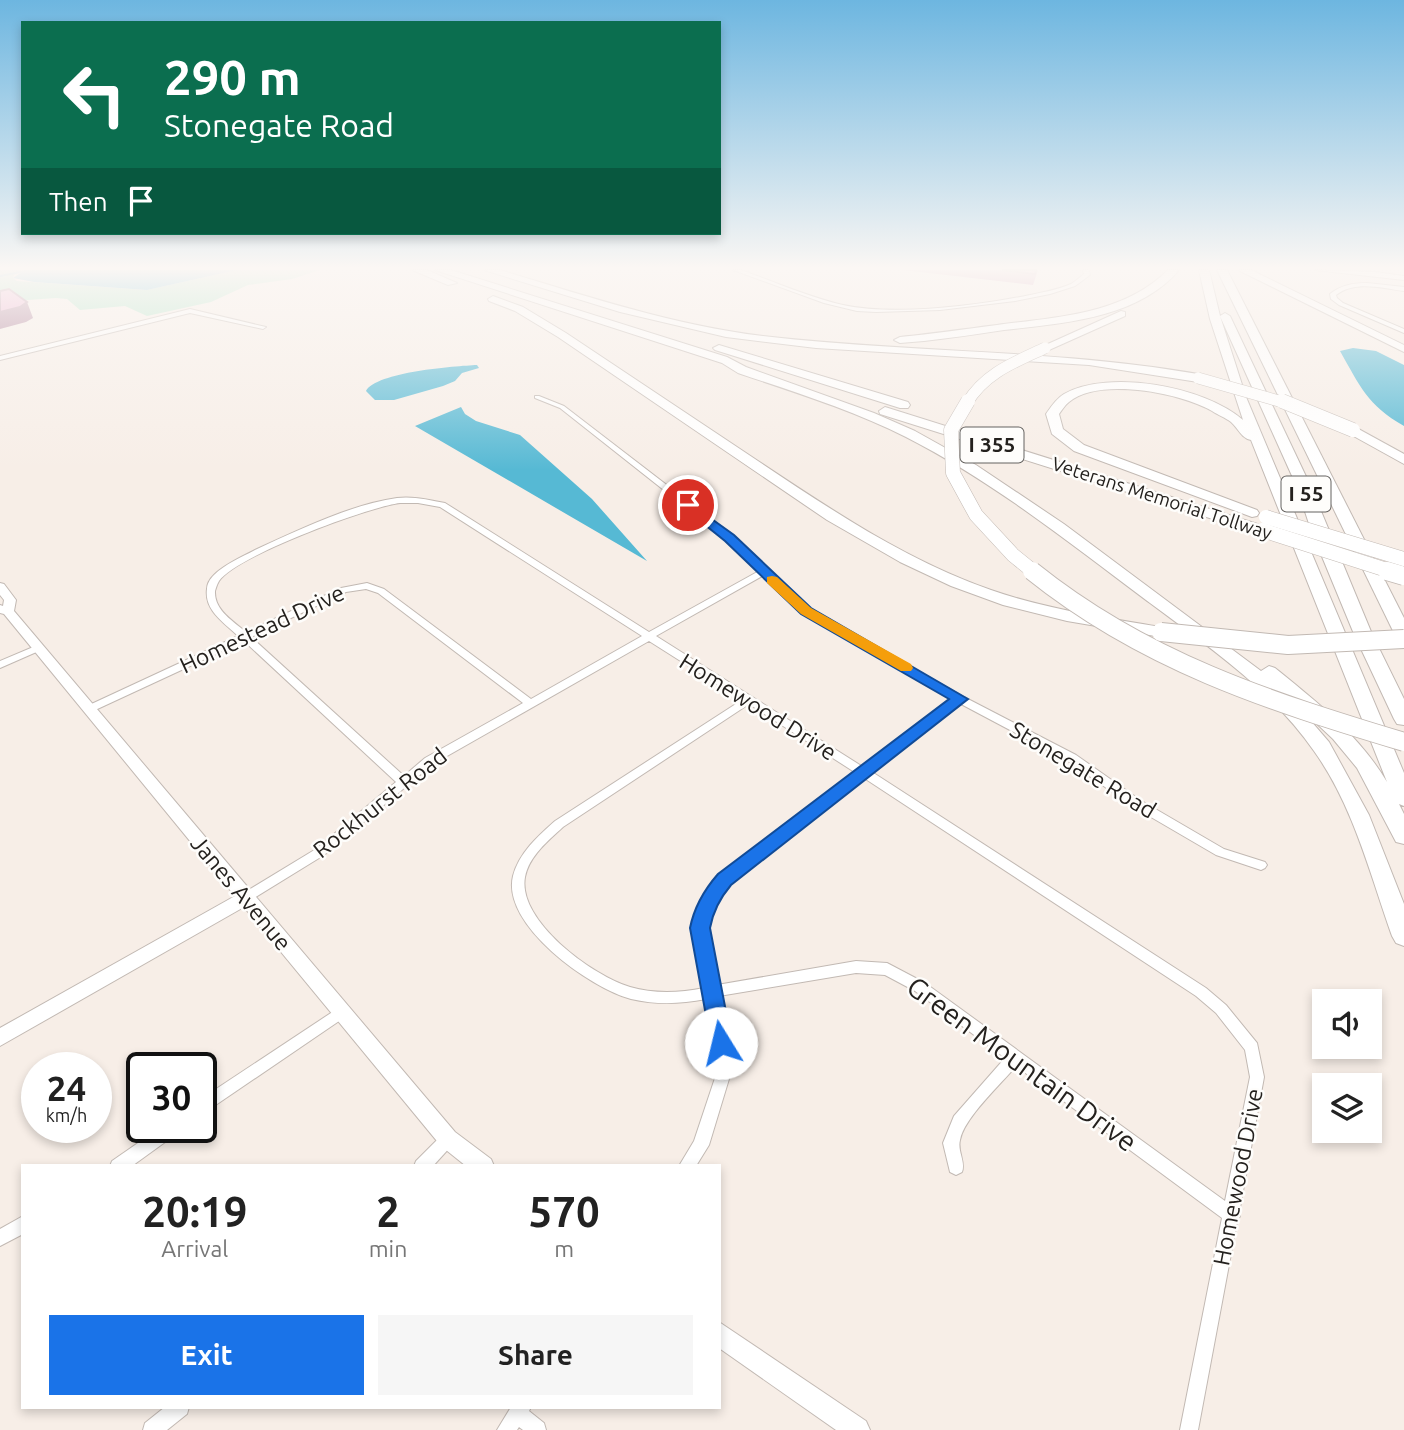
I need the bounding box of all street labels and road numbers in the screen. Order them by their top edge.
road number: I 355 [960,428,1024,462]
street label: Veterans Memorial Tollway [1049,452,1275,544]
road number: I 55 [1282,476,1330,512]
street label: Homestead Drive [176,579,348,678]
street label: Homewood Drive [675,648,841,765]
street label: Stonegate Road [1006,716,1161,823]
street label: Rockhurst Road [308,743,451,862]
street label: Janes Avenue [186,830,297,955]
street label: Green Mountain Drive [902,970,1143,1157]
street label: Homewood Drive [1208,1086,1267,1268]

